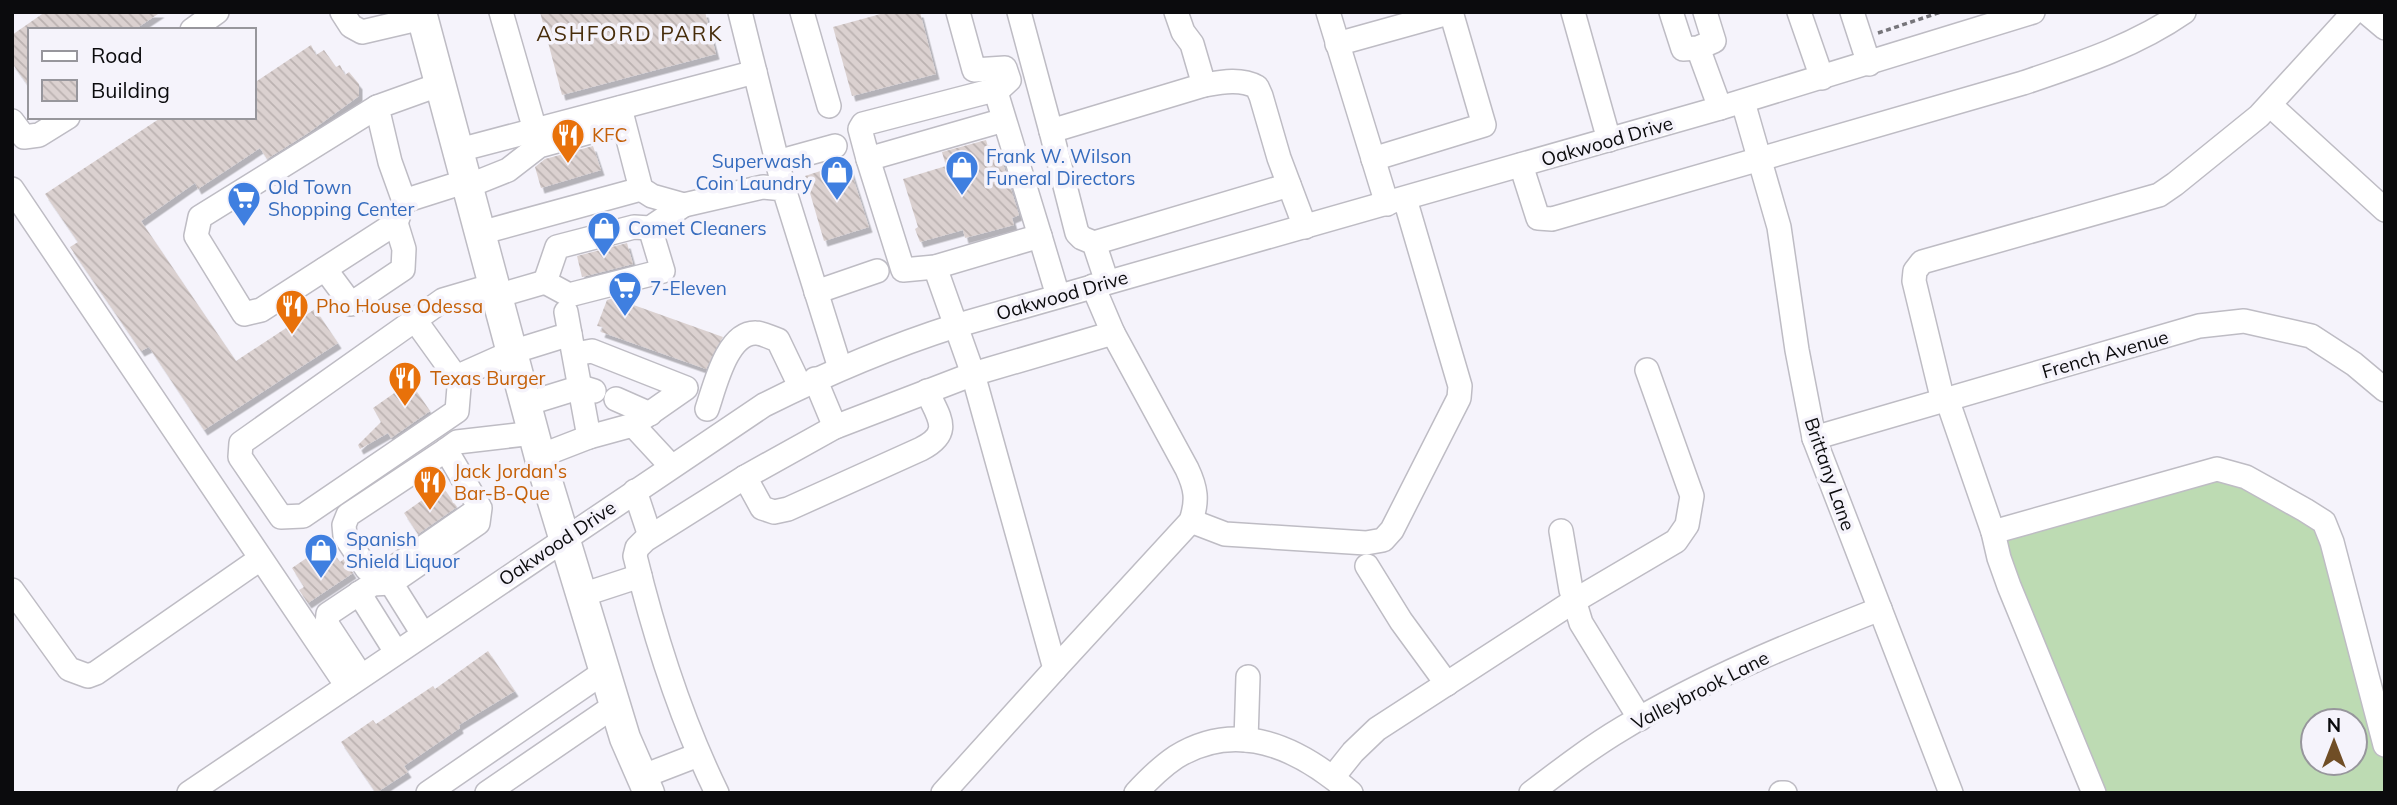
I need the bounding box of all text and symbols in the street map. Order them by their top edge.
district label: ASHFORD PARK [536,20,724,46]
legend [28,28,256,119]
text: Road [91,42,142,68]
text: Building [91,77,170,103]
street label: Oakwood Drive [1538,111,1676,171]
restaurant icon: KFC [549,116,587,165]
place label: KFC [592,123,627,147]
place label: Frank W. Wilson Funeral Directors [986,144,1135,190]
shop icon: Frank W. Wilson Funeral Directors [943,148,981,197]
place label: Superwash Coin Laundry [695,149,812,195]
shop icon: Superwash Coin Laundry [818,153,856,202]
place label: Old Town Shopping Center [268,175,414,221]
supermarket icon: Old Town Shopping Center [225,179,263,228]
shop icon: Comet Cleaners [585,209,623,258]
place label: Comet Cleaners [628,216,767,240]
street label: Oakwood Drive [993,265,1131,325]
supermarket icon: 7-Eleven [606,269,644,318]
place label: 7-Eleven [650,276,727,300]
restaurant icon: Pho House Odessa [273,287,311,336]
place label: Pho House Odessa [316,294,483,318]
street label: French Avenue [2039,324,2171,384]
restaurant icon: Texas Burger [386,359,424,408]
place label: Texas Burger [430,366,546,390]
street label: Brittany Lane [1799,414,1861,534]
place label: Jack Jordan's Bar-B-Que [454,459,567,505]
restaurant icon: Jack Jordan's Bar-B-Que [411,463,449,512]
street label: Oakwood Drive [494,495,620,591]
place label: Spanish Shield Liquor [346,527,460,573]
shop icon: Spanish Shield Liquor [302,531,340,580]
street label: Valleybrook Lane [1627,645,1773,735]
north arrow [2299,707,2369,777]
text: N [2327,713,2341,737]

